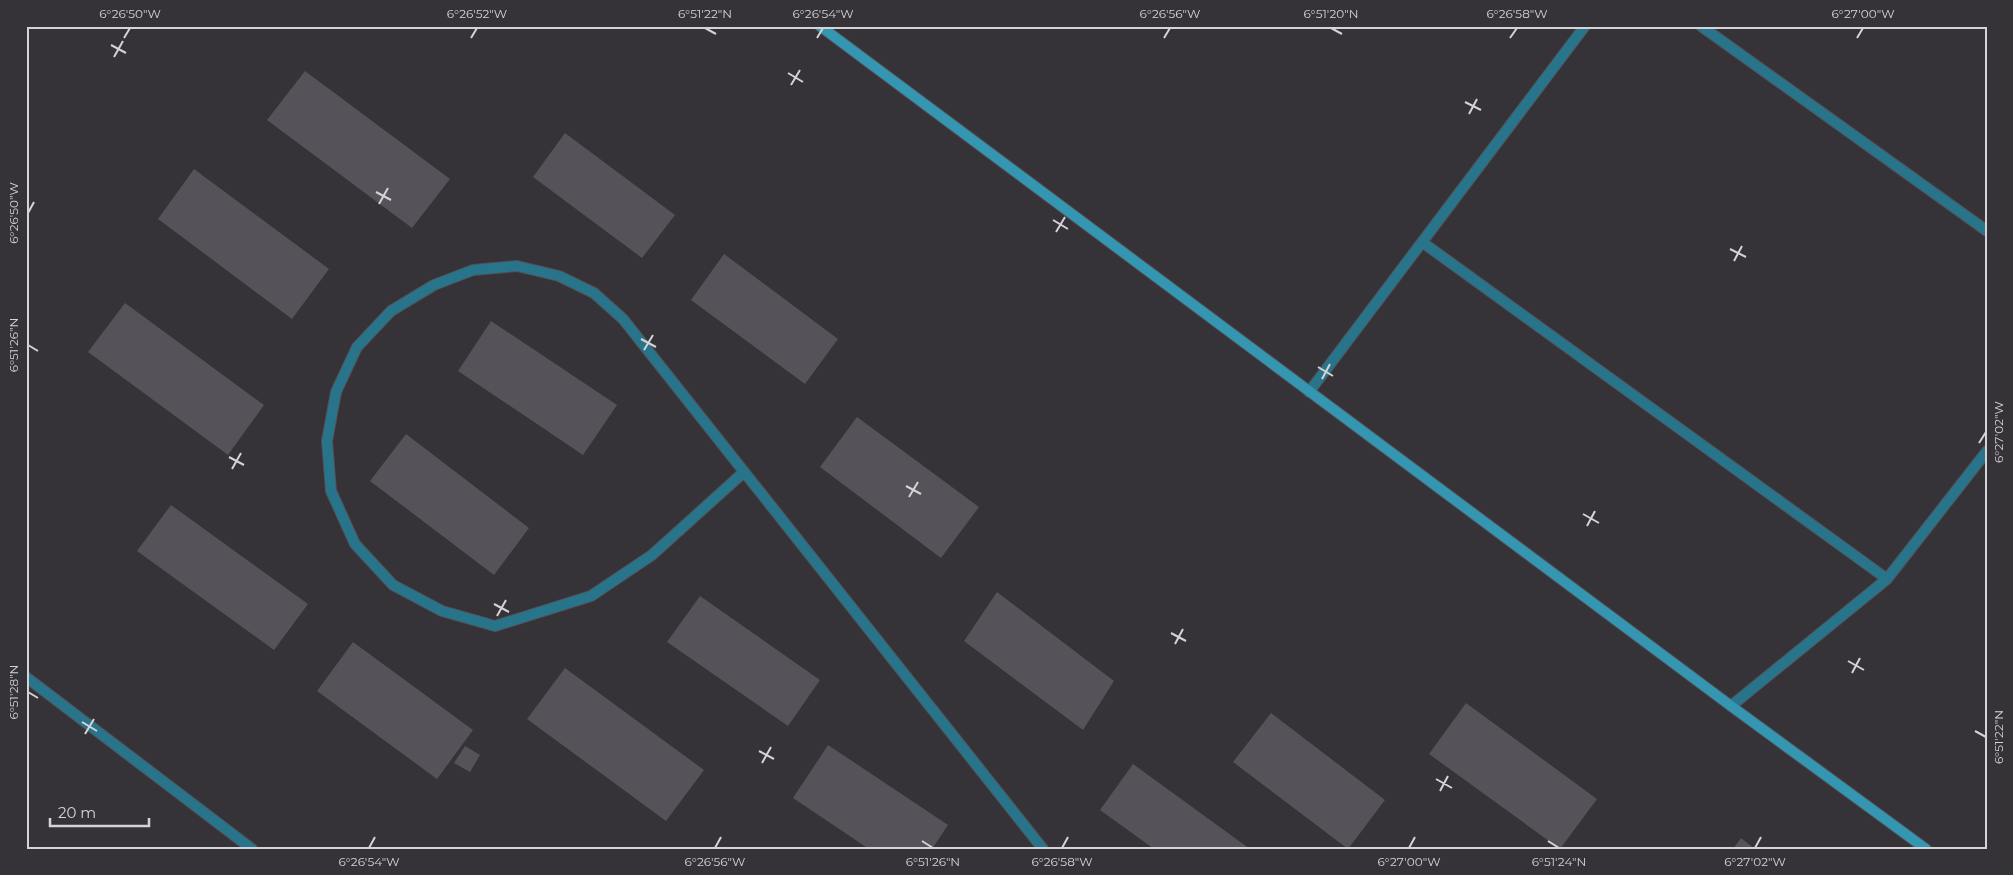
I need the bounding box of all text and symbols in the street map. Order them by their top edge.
text: 6°26'50"W [99,6,161,21]
text: 6°26'52"W [447,6,507,21]
text: 6°51'22"N [678,6,732,21]
text: 6°26'54"W [792,6,854,21]
text: 6°26'56"W [1140,6,1200,21]
text: 6°51'20"N [1303,6,1359,21]
text: 6°26'58"W [1486,6,1548,21]
text: 6°27'00"W [1832,6,1894,21]
text: 6°26'50"W [6,182,21,244]
text: 6°51'26"N [6,318,21,372]
text: 6°27'02"W [1991,401,2006,463]
text: 6°51'28"N [6,665,21,719]
text: 6°51'22"N [1991,710,2006,764]
scale bar [50,795,149,827]
text: 20 m [58,803,96,822]
text: 6°26'54"W [338,854,400,869]
text: 6°26'56"W [685,854,745,869]
text: 6°51'26"N [906,854,960,869]
text: 6°26'58"W [1031,854,1093,869]
text: 6°27'00"W [1378,854,1440,869]
text: 6°51'24"N [1532,854,1586,869]
text: 6°27'02"W [1724,854,1786,869]

